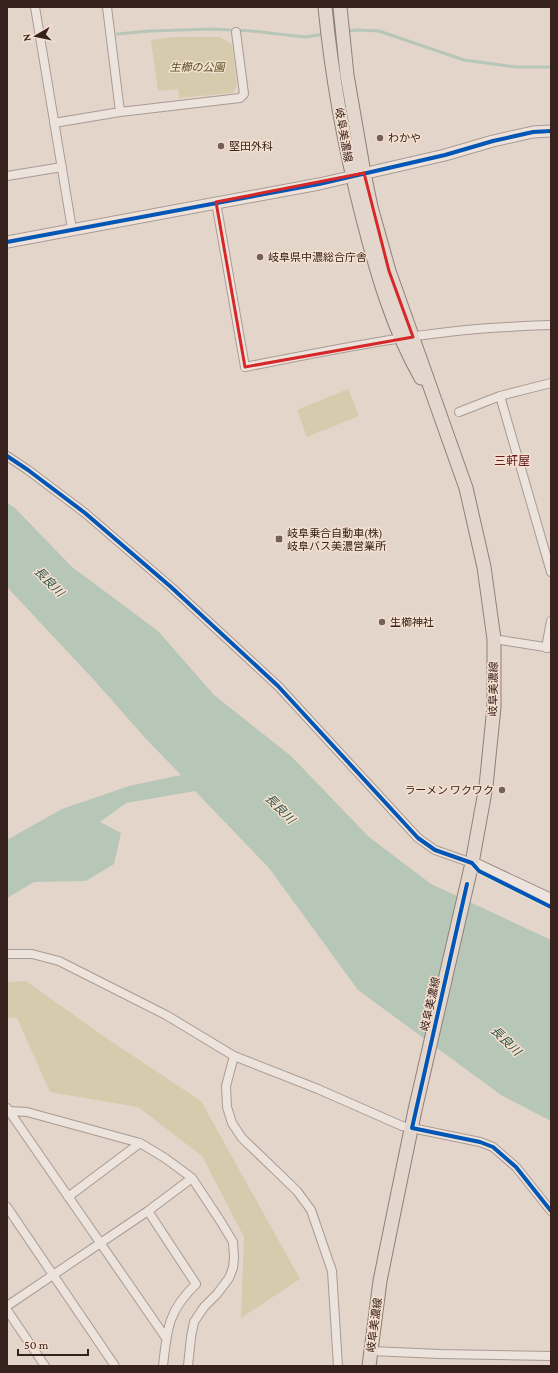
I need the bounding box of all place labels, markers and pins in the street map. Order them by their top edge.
place label: わかや [388,132,421,144]
marker: わかや [375,133,385,143]
place label: 堅田外科 [229,140,273,152]
marker: 堅田外科 [216,141,226,151]
place label: 岐阜県中濃総合庁舎 [268,251,367,263]
marker: 岐阜県中濃総合庁舎 [255,252,265,262]
place label: 岐阜乗合自動車(株) 岐阜バス美濃営業所 [287,527,387,552]
marker: 岐阜乗合自動車(株) 岐阜バス美濃営業所 [274,534,284,544]
place label: 生櫛神社 [390,616,434,628]
marker: 生櫛神社 [377,617,387,627]
place label: ラーメン ワクワク [404,784,494,796]
marker: ラーメン ワクワク [497,785,507,795]

